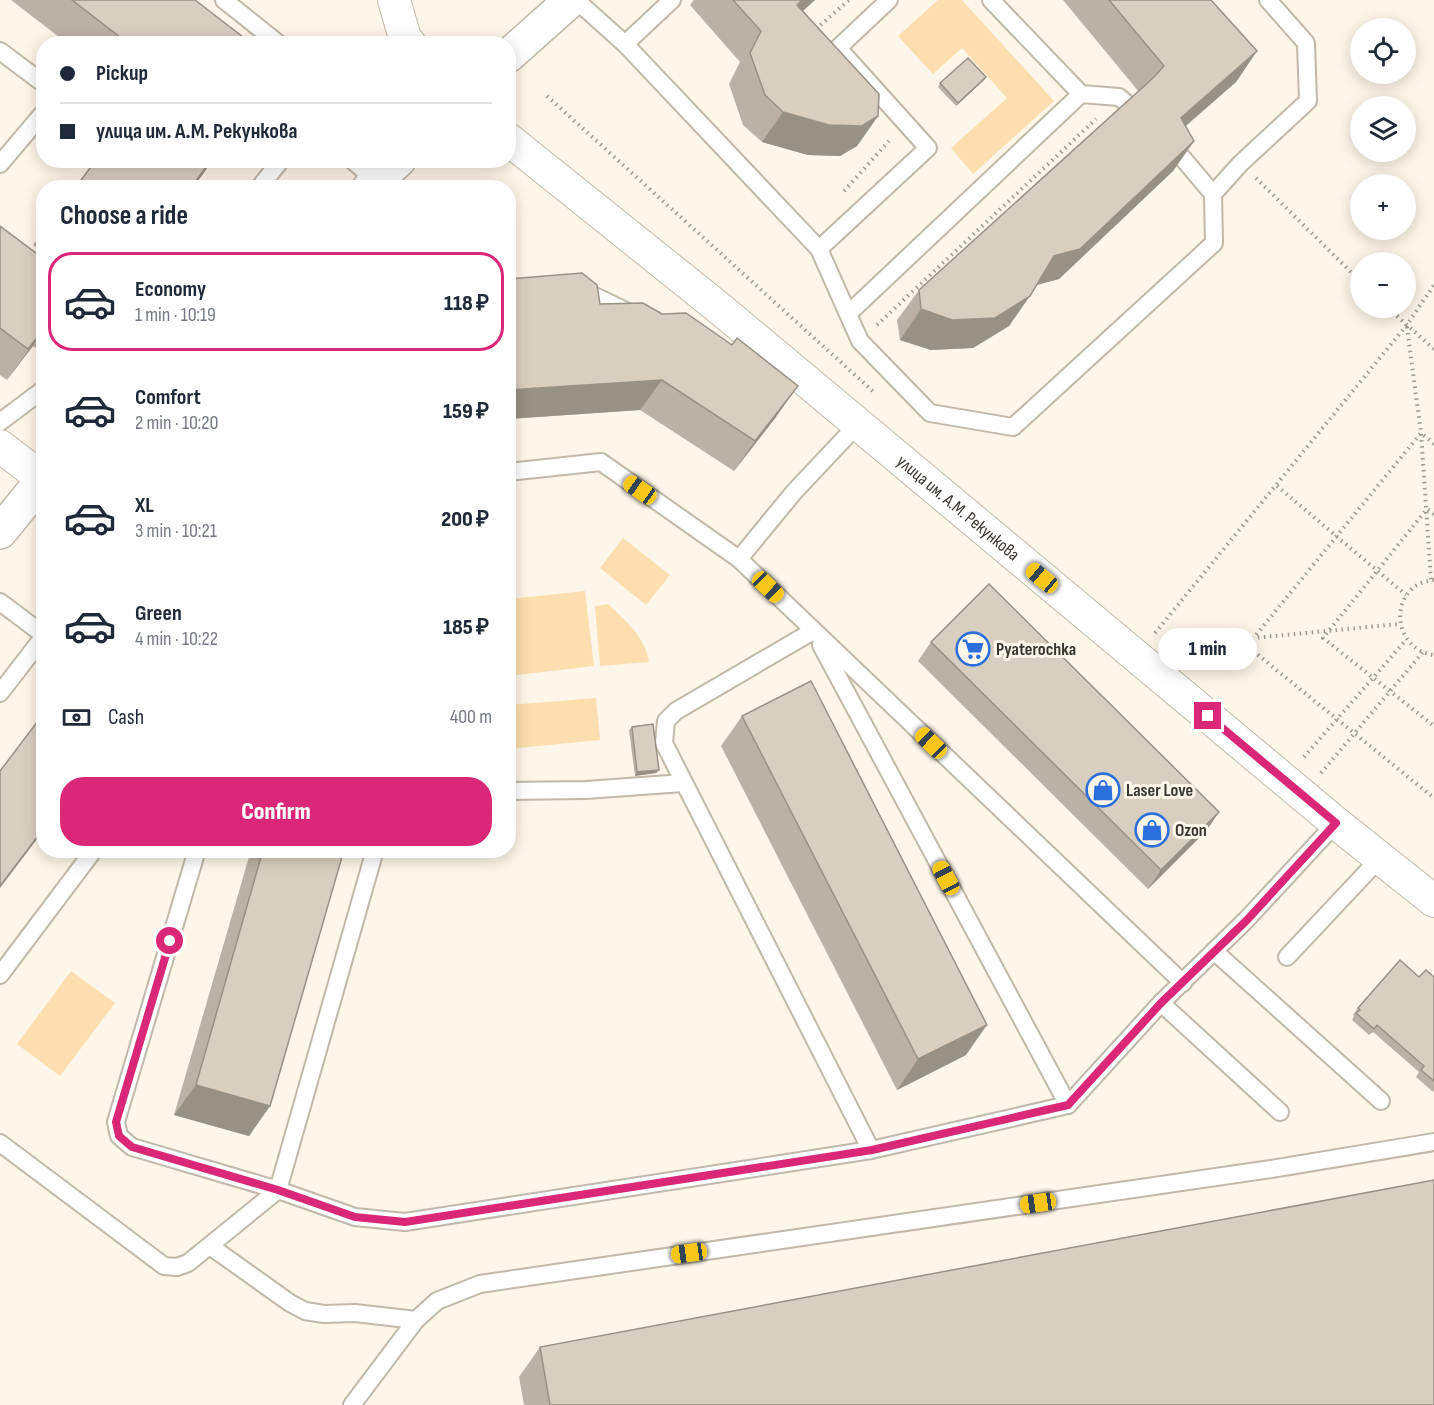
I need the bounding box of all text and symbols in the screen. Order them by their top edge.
map controls [1350,18,1416,318]
button: locate [1350,18,1416,84]
text: Pickup [96,60,148,87]
button: layers [1350,96,1416,162]
text: улица им. А.М. Рекункова [96,118,298,145]
button: + [1350,174,1416,240]
text: Choose a ride [60,200,188,232]
button: − [1350,252,1416,318]
icon: car [63,275,117,329]
text: Economy [135,276,206,303]
text: 118 ₽ [444,290,489,317]
text: 1 min · 10:19 [135,303,216,327]
icon: car [63,383,117,437]
text: Comfort [135,384,201,411]
text: 159 ₽ [443,398,489,425]
text: 2 min · 10:20 [135,411,219,435]
street label: улица им. А.М. Рекункова [893,450,1024,565]
car [620,472,660,508]
icon: car [63,491,117,545]
text: XL [135,492,154,519]
text: 200 ₽ [441,506,489,533]
text: 3 min · 10:21 [135,519,217,543]
car [1022,560,1062,596]
car [749,568,787,606]
icon: car [63,599,117,653]
text: Green [135,600,182,627]
text: 185 ₽ [443,614,489,641]
text: 4 min · 10:22 [135,627,218,651]
callout: 1 min [1158,629,1258,671]
supermarket icon: Pyaterochka [955,631,991,667]
text: 1 min [1188,637,1227,661]
place label: Pyaterochka [996,639,1076,660]
icon: cash [60,701,93,734]
route end [1194,702,1221,729]
text: Cash [108,704,144,731]
text: 400 m [450,705,492,729]
car [912,724,950,762]
shop icon: Laser Love [1085,772,1121,808]
button: Confirm [60,777,492,846]
place label: Laser Love [1126,780,1193,801]
shop icon: Ozon [1134,812,1170,848]
place label: Ozon [1175,820,1207,841]
car [930,858,962,898]
route start [156,927,183,954]
car [1019,1192,1057,1214]
car [670,1242,708,1264]

